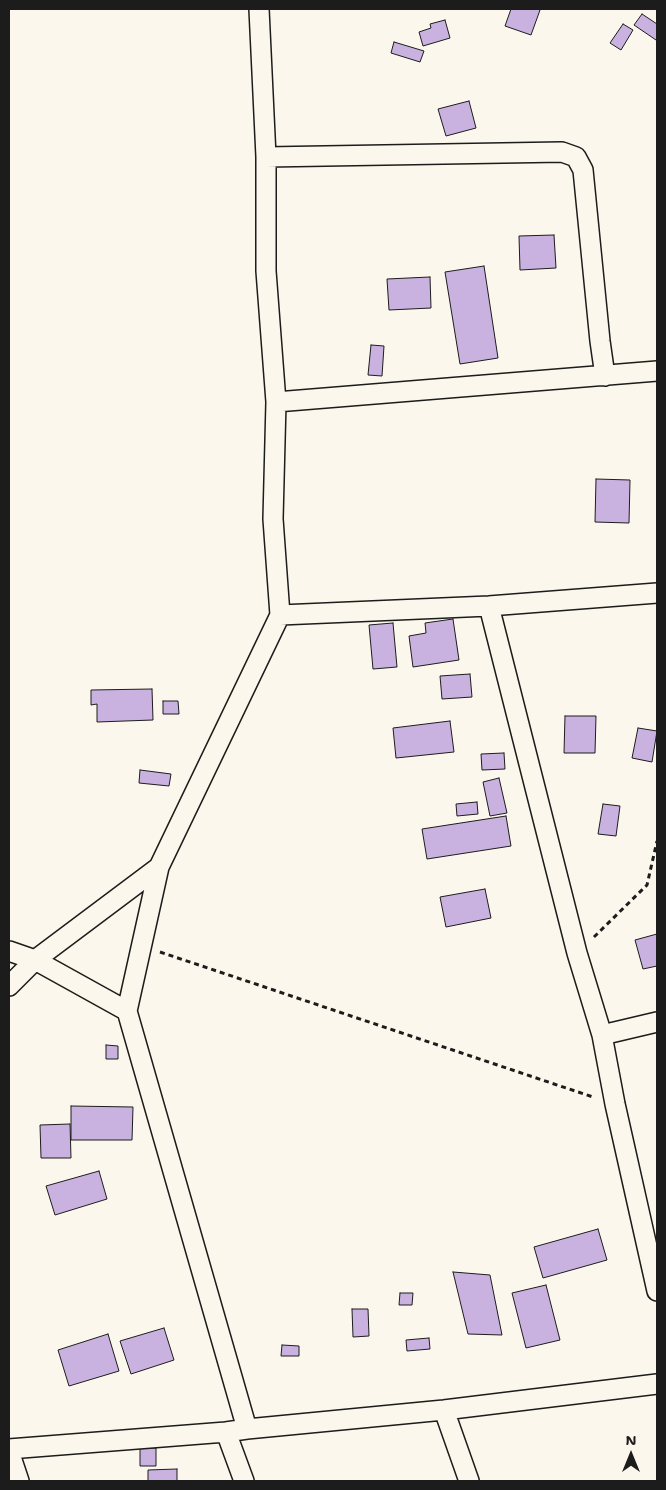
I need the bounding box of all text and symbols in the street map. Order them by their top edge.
north arrow [606,1430,656,1480]
text: N [625,1431,637,1449]

